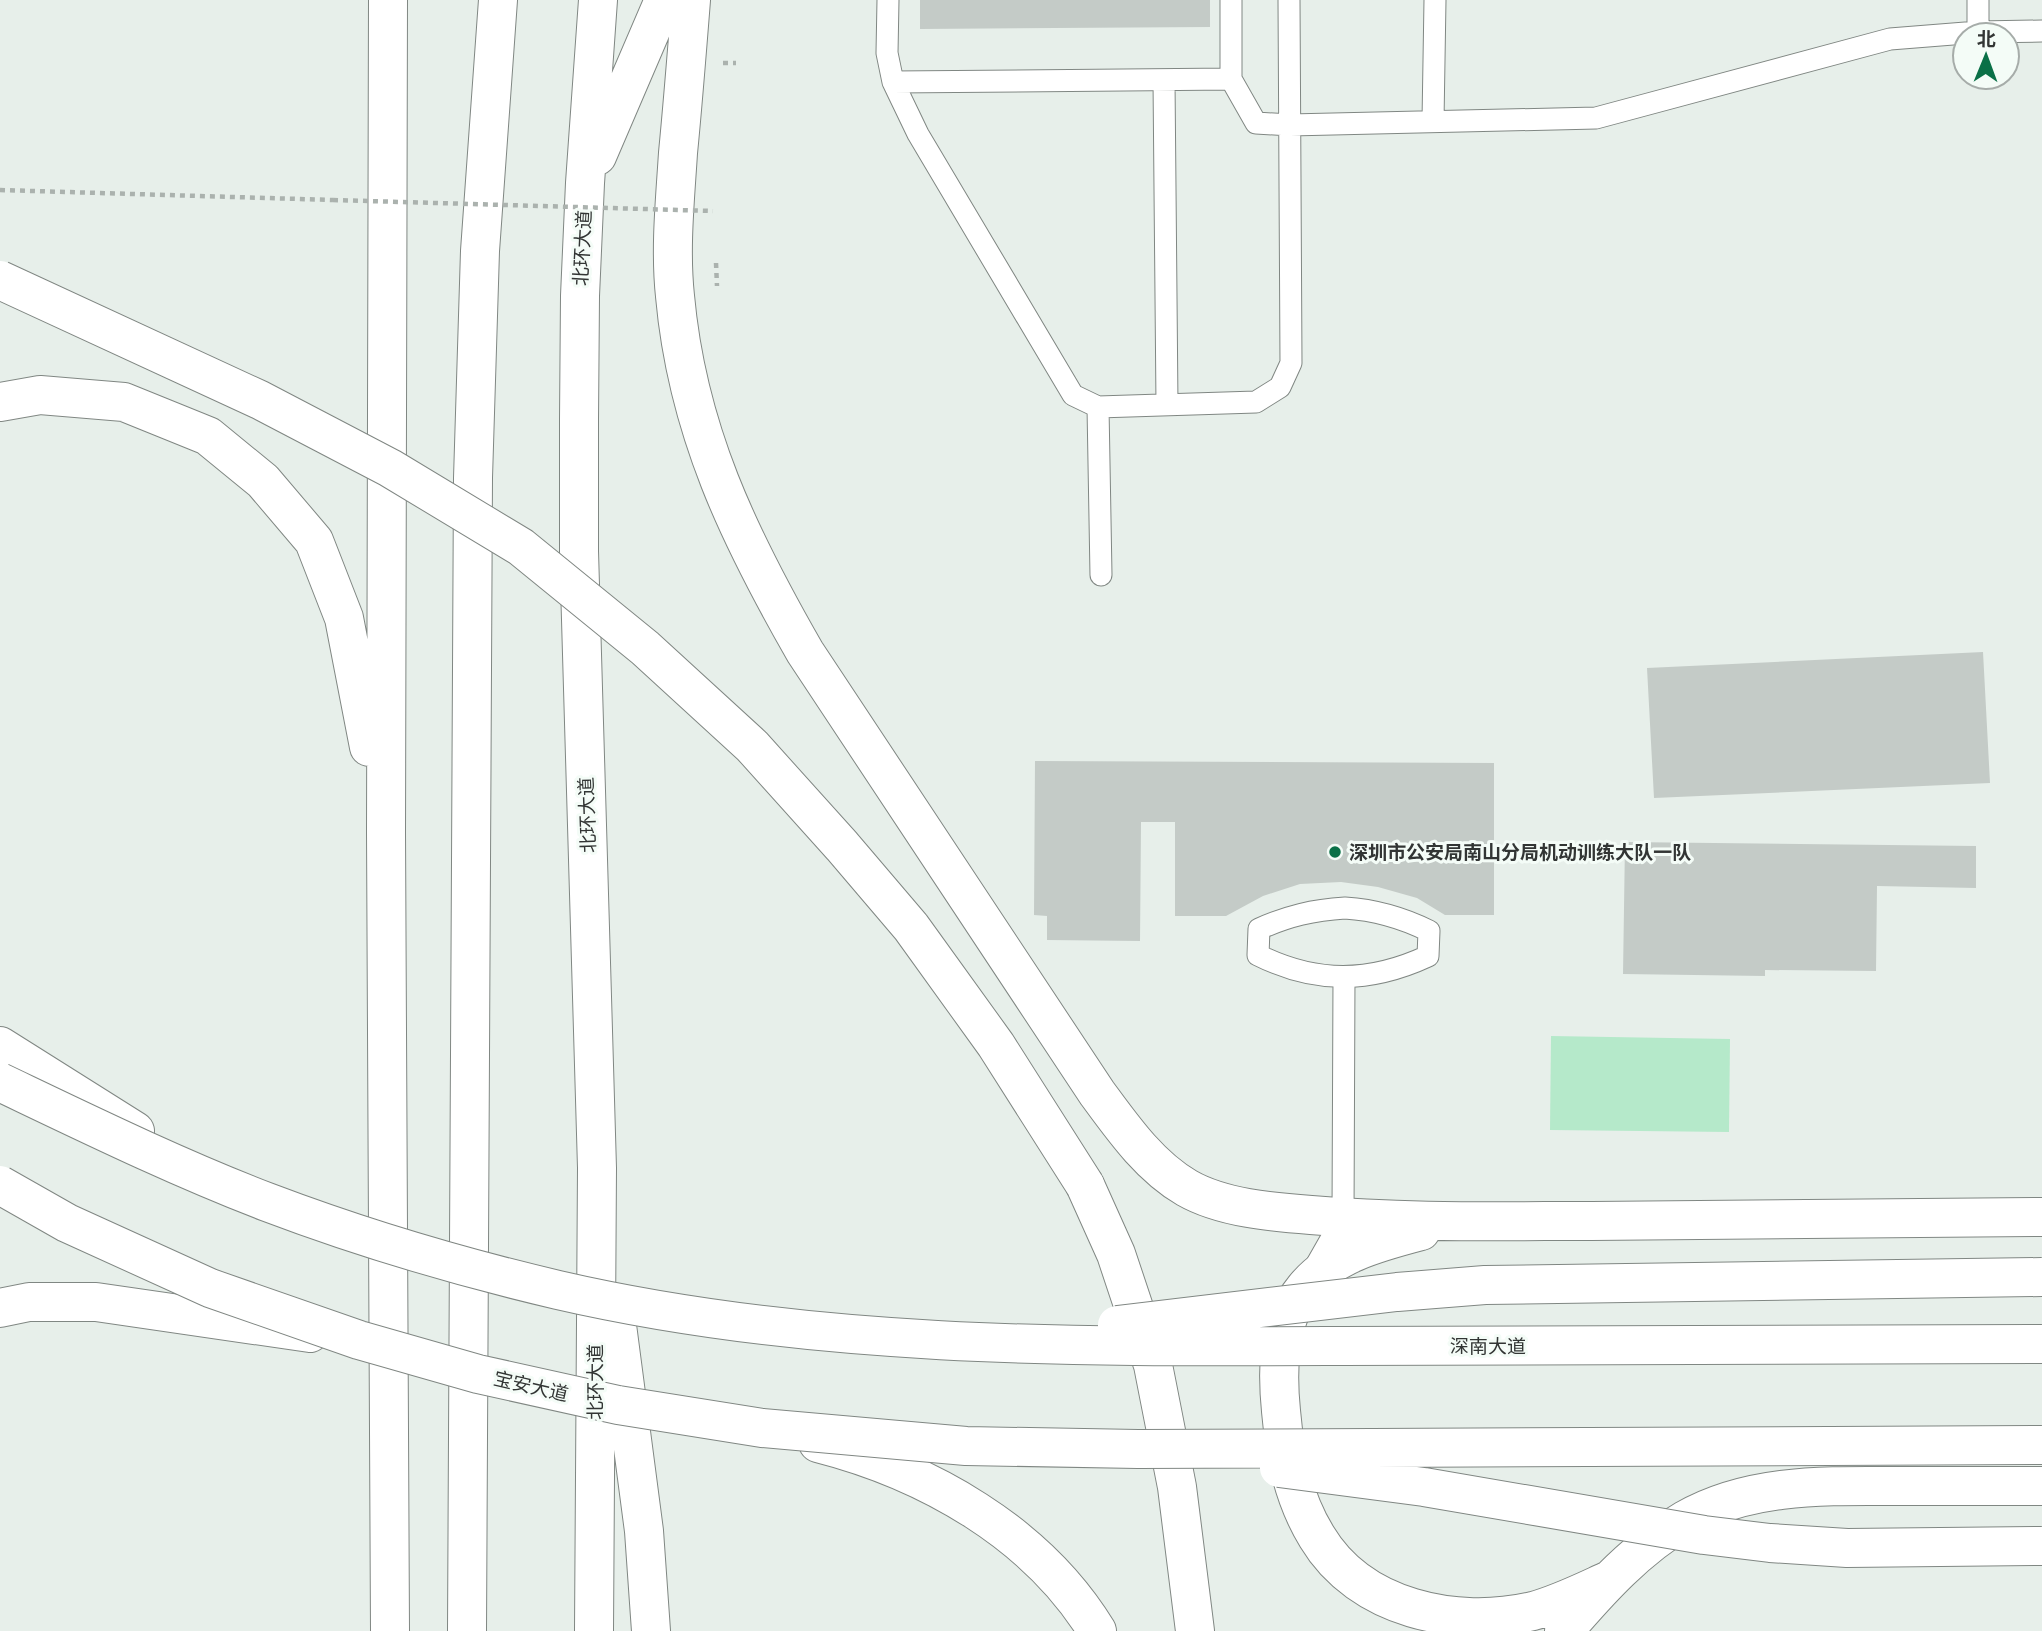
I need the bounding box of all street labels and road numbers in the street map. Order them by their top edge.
street label: 北环大道 [569,209,595,287]
street label: 北环大道 [575,777,599,853]
street label: 深南大道 [1450,1335,1526,1357]
street label: 北环大道 [584,1344,606,1420]
street label: 宝安大道 [491,1367,571,1405]

